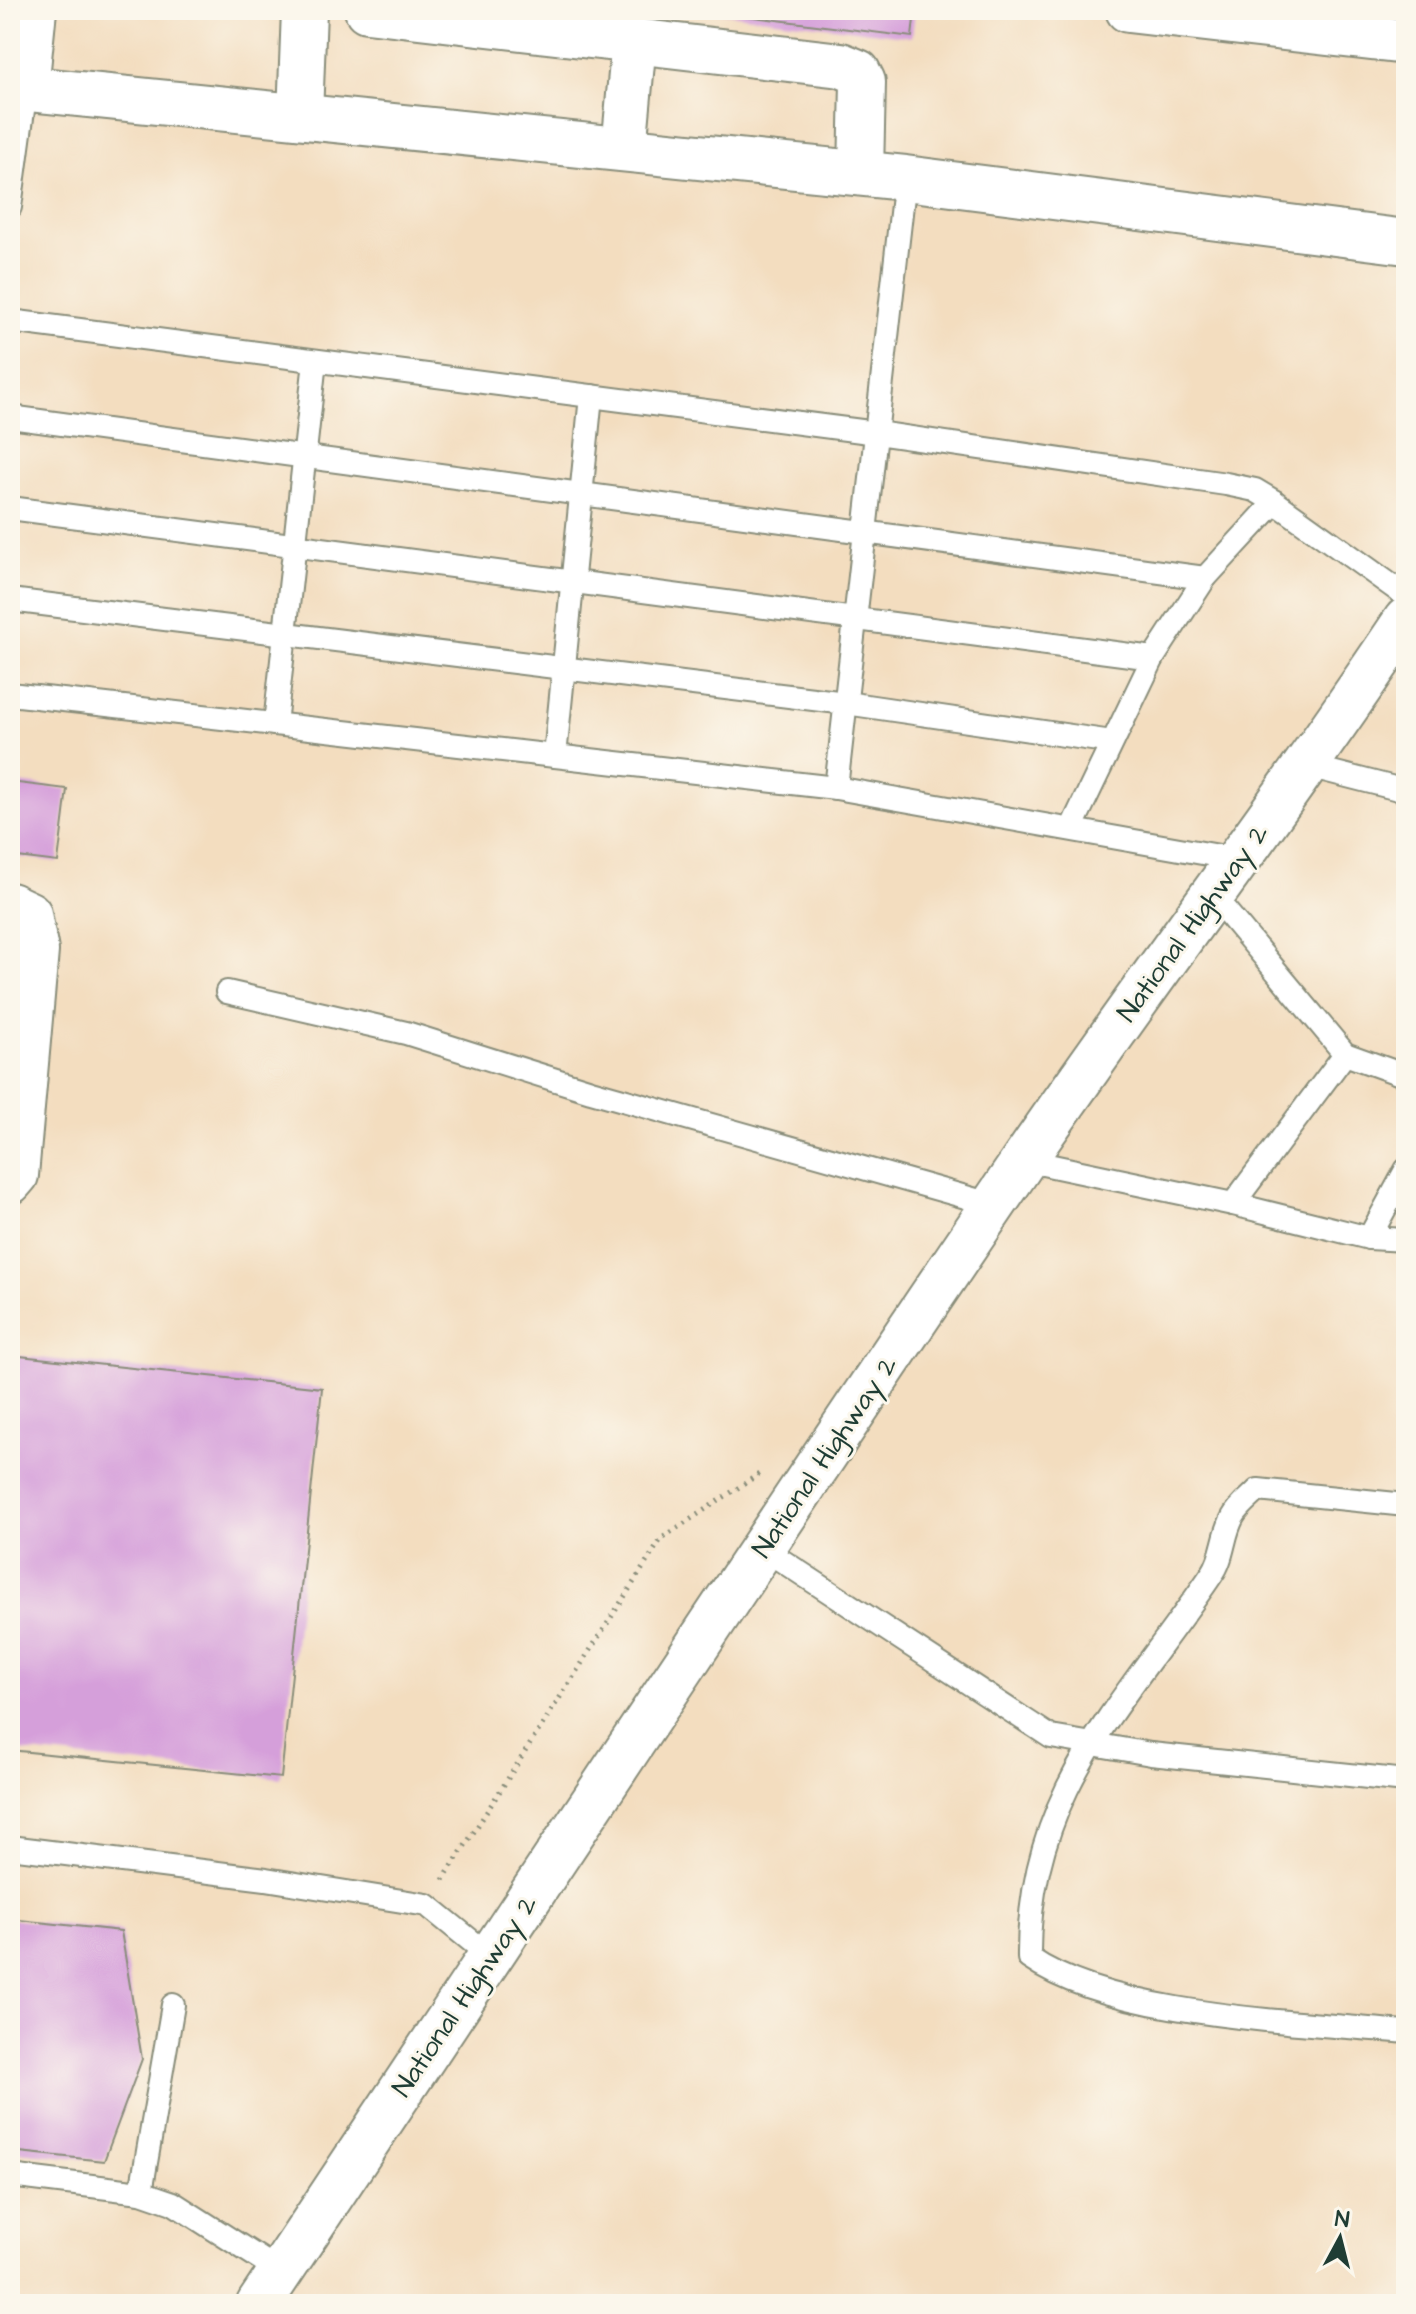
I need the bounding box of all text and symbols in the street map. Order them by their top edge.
street label: National Highway 2 [1108,816,1280,1031]
street label: National Highway 2 [743,1348,909,1567]
street label: National Highway 2 [383,1887,549,2106]
north arrow [1300,2198,1380,2278]
text: N [1334,2203,1351,2236]

